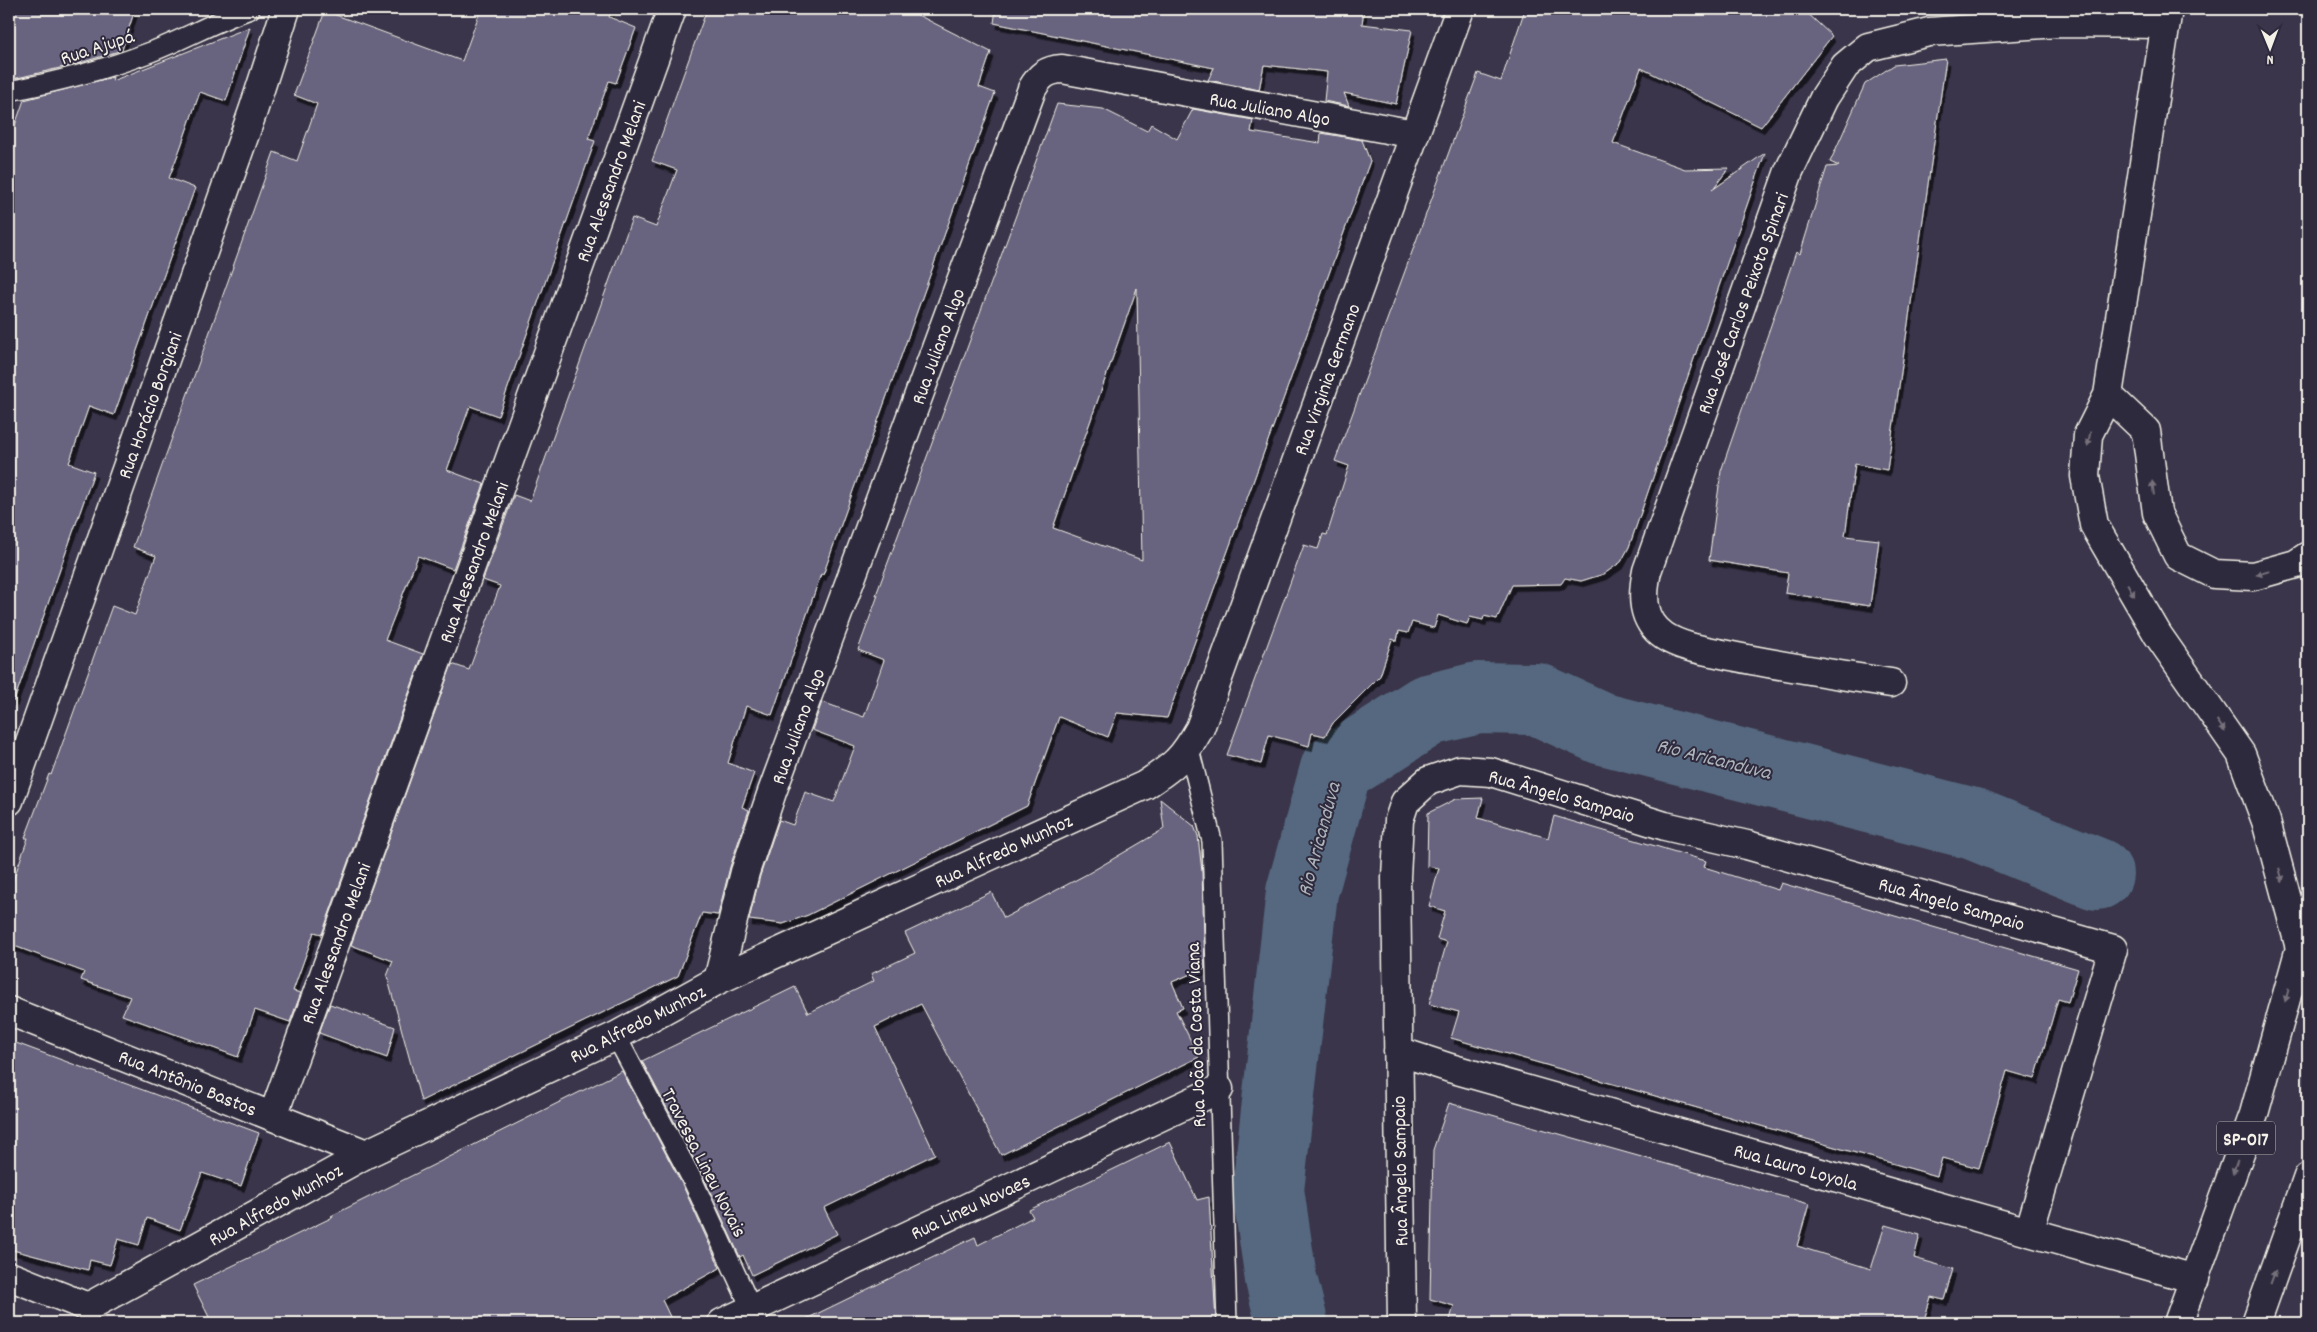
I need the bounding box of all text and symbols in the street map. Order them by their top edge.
north arrow [2244,22,2294,72]
street label: Rua Ajupá [57,24,139,74]
text: N [2266,49,2274,69]
street label: Rua Juliano Algo [1207,87,1332,135]
street label: Rua Alessandro Melani [571,97,655,267]
street label: Rua José Carlos Peixoto Spinari [1692,189,1798,419]
street label: Rua Juliano Algo [906,285,974,409]
street label: Rua Virginia Germano [1288,300,1369,460]
street label: Rua Horácio Borgiani [112,328,192,483]
one-way arrow [2084,431,2092,447]
street label: Rua Alessandro Melani [434,478,518,648]
one-way arrow [2149,480,2157,496]
one-way arrow [2255,569,2271,577]
one-way arrow [2127,584,2136,597]
street label: Rua Juliano Algo [766,665,834,789]
one-way arrow [2216,719,2226,733]
water label: Rio Aricanduva [1653,732,1775,790]
street label: Rua Ângelo Sampaio [1485,764,1638,832]
water label: Rio Aricanduva [1291,778,1351,900]
street label: Rua Alfredo Munhoz [931,808,1078,897]
street label: Rua Alessandro Melani [296,859,380,1029]
one-way arrow [2277,868,2285,883]
street label: Rua Ângelo Sampaio [1875,872,2028,940]
street label: Rua João da Costa Viana [1181,941,1215,1128]
street label: Rua Alfredo Munhoz [565,979,712,1072]
one-way arrow [2283,988,2291,1003]
street label: Rua Antônio Bastos [113,1044,260,1125]
street label: Travessa Lineu Novais [653,1084,752,1243]
street label: Rua Ângelo Sampaio [1387,1095,1417,1247]
road number: SP-017 [2217,1122,2275,1154]
street label: Rua Lauro Loyola [1730,1138,1861,1200]
street label: Rua Alfredo Munhoz [204,1158,349,1255]
one-way arrow [2231,1160,2238,1175]
street label: Rua Lineu Novaes [907,1169,1036,1249]
one-way arrow [2269,1270,2277,1285]

